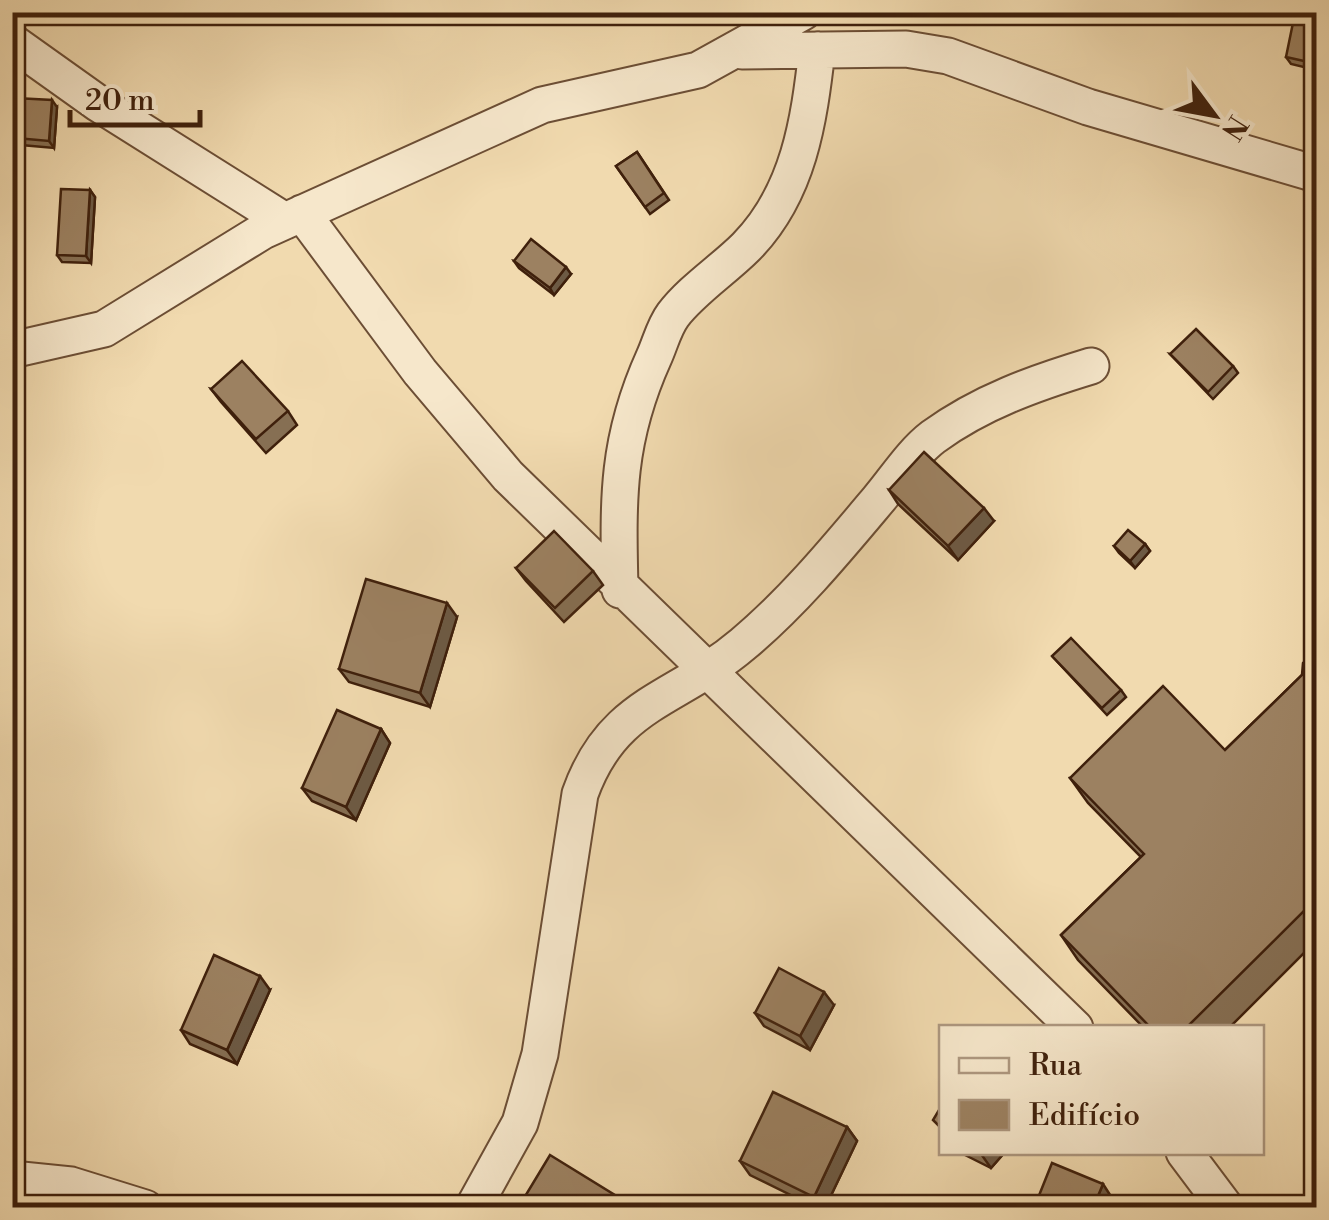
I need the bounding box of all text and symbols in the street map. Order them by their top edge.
scale bar [70,65,200,127]
north arrow [1164,65,1264,165]
text: 20 m [85,82,154,120]
text: N [1213,109,1255,146]
legend [939,1025,1264,1155]
text: Rua [1029,1047,1083,1085]
text: Edifício [1029,1097,1140,1135]

